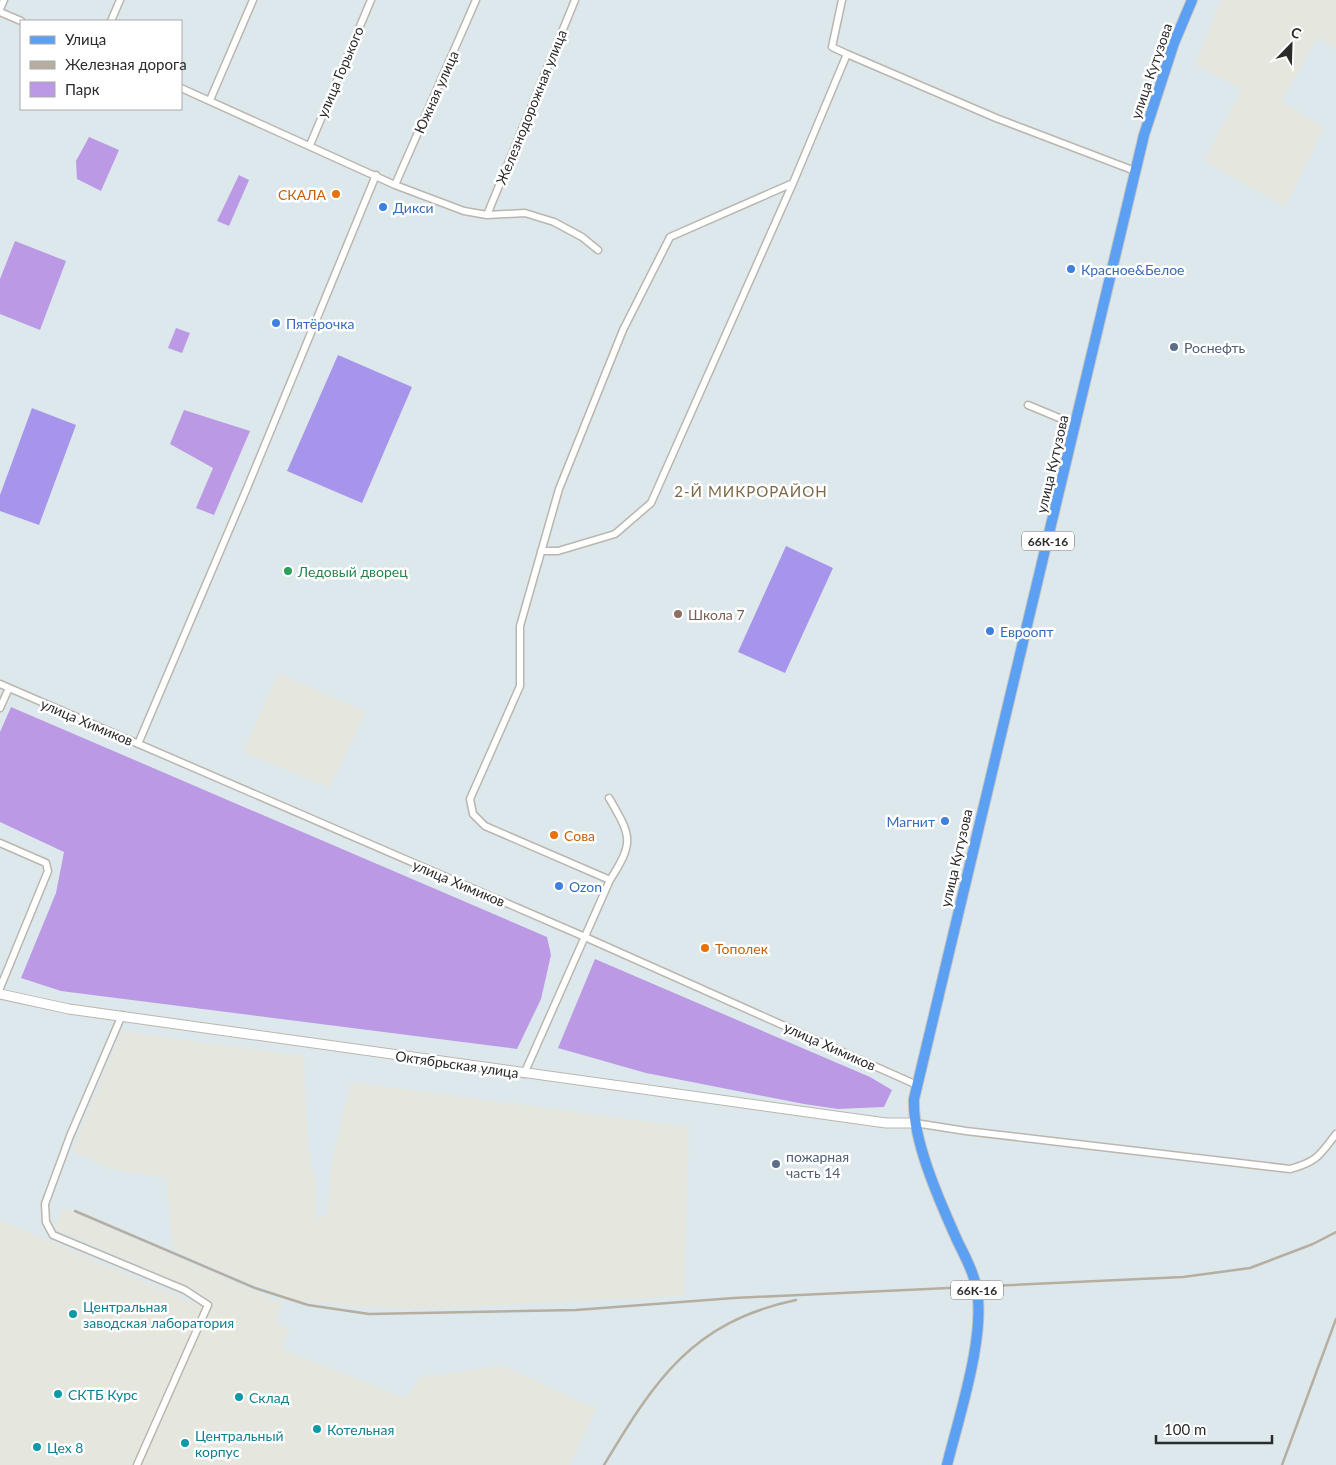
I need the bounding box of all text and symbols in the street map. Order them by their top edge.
legend [20,20,182,110]
north arrow [1266,20,1316,70]
street label: улица Кутузова [1127,21,1175,121]
text: С [1289,23,1305,42]
street label: улица Горького [313,24,367,120]
street label: Железнодорожная улица [492,27,570,187]
text: Улица [65,30,106,48]
street label: Южная улица [410,48,462,136]
text: Железная дорога [65,55,187,73]
text: Парк [65,80,100,98]
place label: СКАЛА [278,186,327,203]
marker: СКАЛА [330,188,342,200]
place label: Дикси [393,199,434,216]
marker: Дикси [377,201,389,213]
place label: Красное&Белое [1081,261,1185,278]
marker: Красное&Белое [1065,263,1077,275]
place label: Пятёрочка [286,315,354,332]
marker: Пятёрочка [270,317,282,329]
place label: Роснефть [1184,339,1246,356]
marker: Роснефть [1168,341,1180,353]
street label: улица Кутузова [1032,413,1072,515]
district label: 2-Й МИКРОРАЙОН [674,482,828,500]
road number: 66К-16 [1022,532,1074,550]
place label: Ледовый дворец [297,563,408,580]
marker: Ледовый дворец [282,565,294,577]
place label: Школа 7 [688,606,745,623]
marker: Школа 7 [672,608,684,620]
place label: Евроопт [1000,623,1054,640]
marker: Евроопт [984,625,996,637]
street label: улица Химиков [38,695,136,749]
street label: улица Кутузова [936,807,976,909]
place label: Магнит [886,813,935,830]
marker: Магнит [939,815,951,827]
place label: Сова [564,827,595,844]
marker: Сова [548,829,560,841]
street label: улица Химиков [410,856,508,910]
place label: Ozon [569,878,602,895]
marker: Ozon [553,880,565,892]
place label: Тополек [715,940,769,957]
marker: Тополек [699,942,711,954]
street label: улица Химиков [782,1018,879,1074]
street label: Октябрьская улица [394,1047,520,1081]
place label: пожарная часть 14 [786,1148,849,1181]
marker: пожарная часть 14 [770,1158,782,1170]
road number: 66К-16 [951,1280,1003,1300]
place label: Центральная заводская лаборатория [83,1298,234,1331]
marker: Центральная заводская лаборатория [67,1308,79,1320]
place label: СКТБ Курс [68,1386,138,1403]
marker: СКТБ Курс [52,1388,64,1400]
place label: Склад [249,1389,290,1406]
marker: Склад [233,1391,245,1403]
scale bar [1156,1412,1272,1444]
text: 100 m [1164,1420,1206,1438]
place label: Котельная [327,1421,394,1438]
marker: Котельная [311,1423,323,1435]
place label: Центральный корпус [195,1427,284,1460]
marker: Центральный корпус [179,1437,191,1449]
place label: Цех 8 [47,1439,83,1456]
marker: Цех 8 [31,1441,43,1453]

